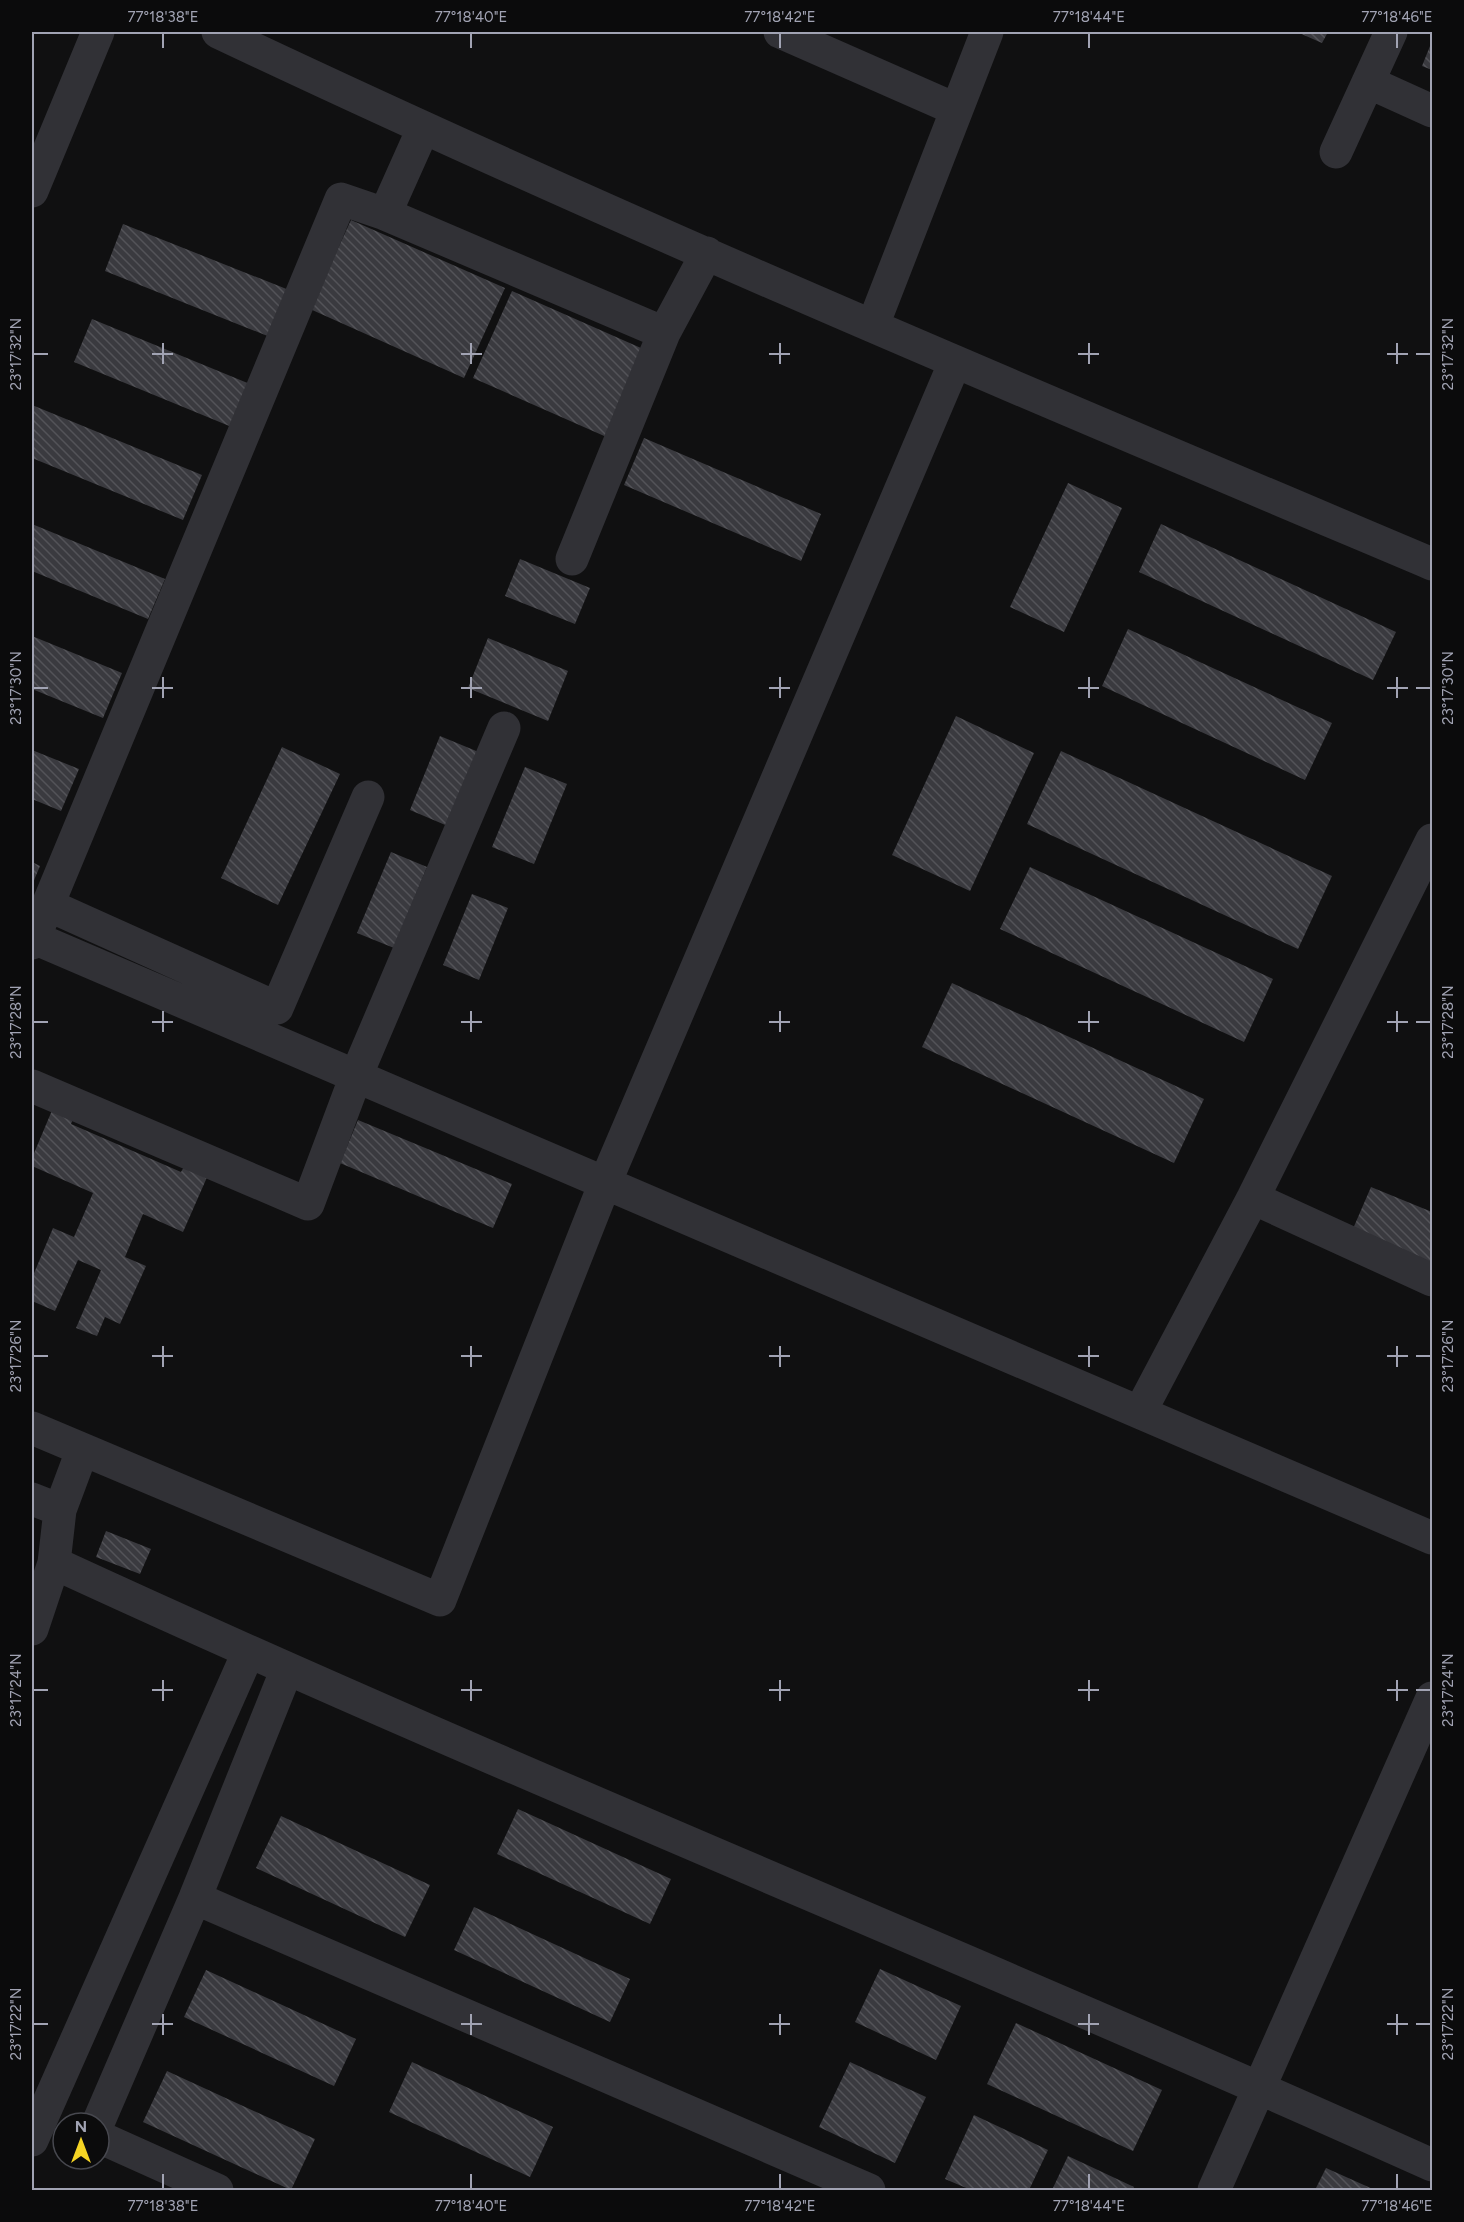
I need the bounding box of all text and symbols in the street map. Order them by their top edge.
text: 77°18'38"E [127,8,199,26]
text: 77°18'40"E [435,8,507,26]
text: 77°18'42"E [744,8,816,26]
text: 77°18'44"E [1053,8,1125,26]
text: 77°18'46"E [1361,8,1433,26]
text: 23°17'32"N [7,318,25,390]
text: 23°17'32"N [1439,318,1457,390]
text: 23°17'30"N [7,651,25,725]
text: 23°17'30"N [1439,651,1457,725]
text: 23°17'28"N [7,985,25,1059]
text: 23°17'28"N [1439,985,1457,1059]
text: 23°17'26"N [7,1320,25,1392]
text: 23°17'26"N [1439,1320,1457,1392]
text: 23°17'24"N [7,1653,25,1727]
text: 23°17'24"N [1439,1653,1457,1727]
text: 23°17'22"N [7,1988,25,2060]
text: 23°17'22"N [1439,1988,1457,2060]
north arrow [51,2111,111,2171]
text: N [75,2117,87,2136]
text: 77°18'38"E [127,2197,199,2215]
text: 77°18'40"E [435,2197,507,2215]
text: 77°18'42"E [744,2197,816,2215]
text: 77°18'44"E [1053,2197,1125,2215]
text: 77°18'46"E [1361,2197,1433,2215]

